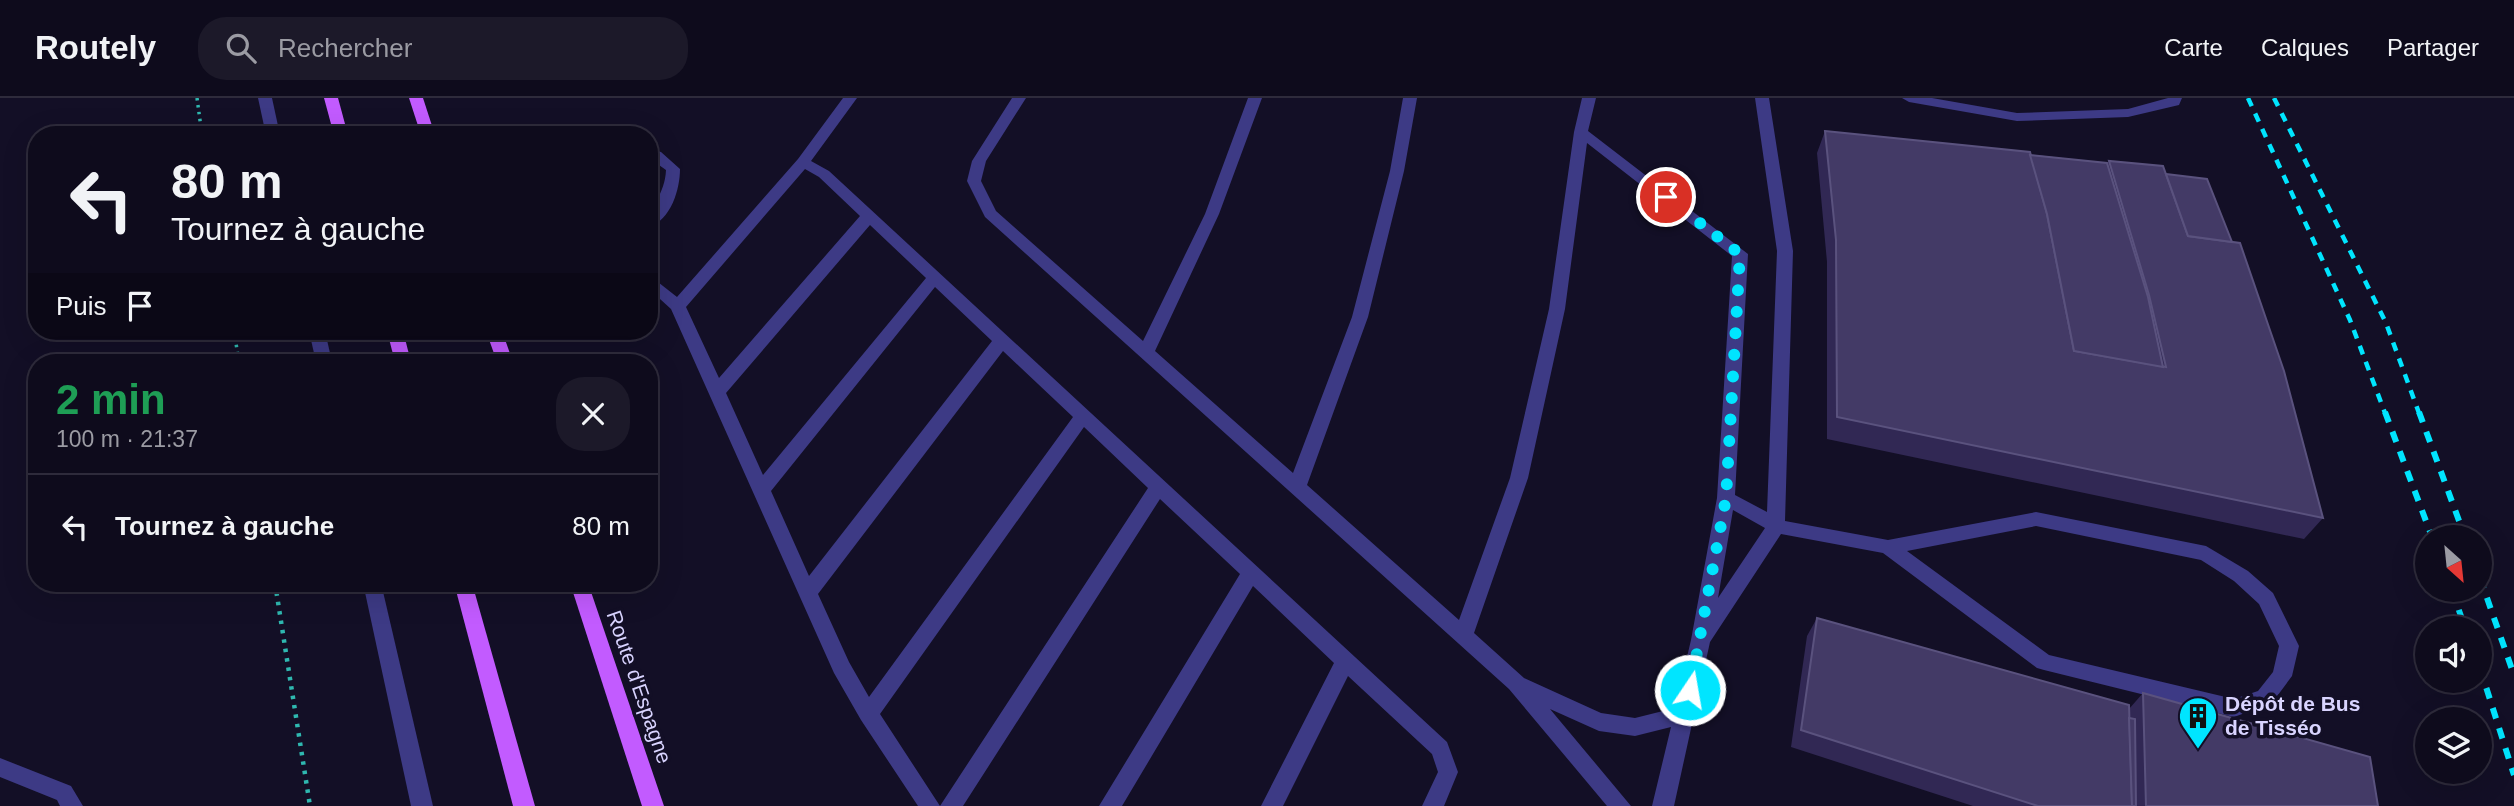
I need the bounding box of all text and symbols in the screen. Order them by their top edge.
search box [198,17,688,80]
text: Routely [35,29,156,66]
icon: search [222,29,260,67]
text: Rechercher [278,33,412,63]
text: Carte [2164,34,2223,61]
text: Calques [2261,34,2349,61]
text: Partager [2387,34,2479,61]
icon: left [56,154,147,245]
text: 80 m [171,154,283,208]
pin [1636,167,1696,227]
icon: arrive [1647,178,1685,216]
text: Tournez à gauche [171,211,425,247]
icon: arrive [121,287,159,325]
text: Puis [56,291,107,321]
text: 2 min [56,376,166,423]
button: close [556,377,630,451]
text: 100 m · 21:37 [56,426,198,452]
icon: left [56,508,94,546]
text: Tournez à gauche [115,511,334,541]
text: 80 m [572,511,630,541]
north arrow [2415,525,2492,602]
map controls [2415,525,2492,784]
street label: Route d'Espagne [602,607,676,766]
button: sound [2415,616,2492,693]
position arrow [1653,653,1727,727]
place label: Dépôt de Bus de Tisséo [2225,692,2360,739]
building icon: Dépôt de Bus de Tisséo [2177,695,2219,750]
button: layers [2415,707,2492,784]

